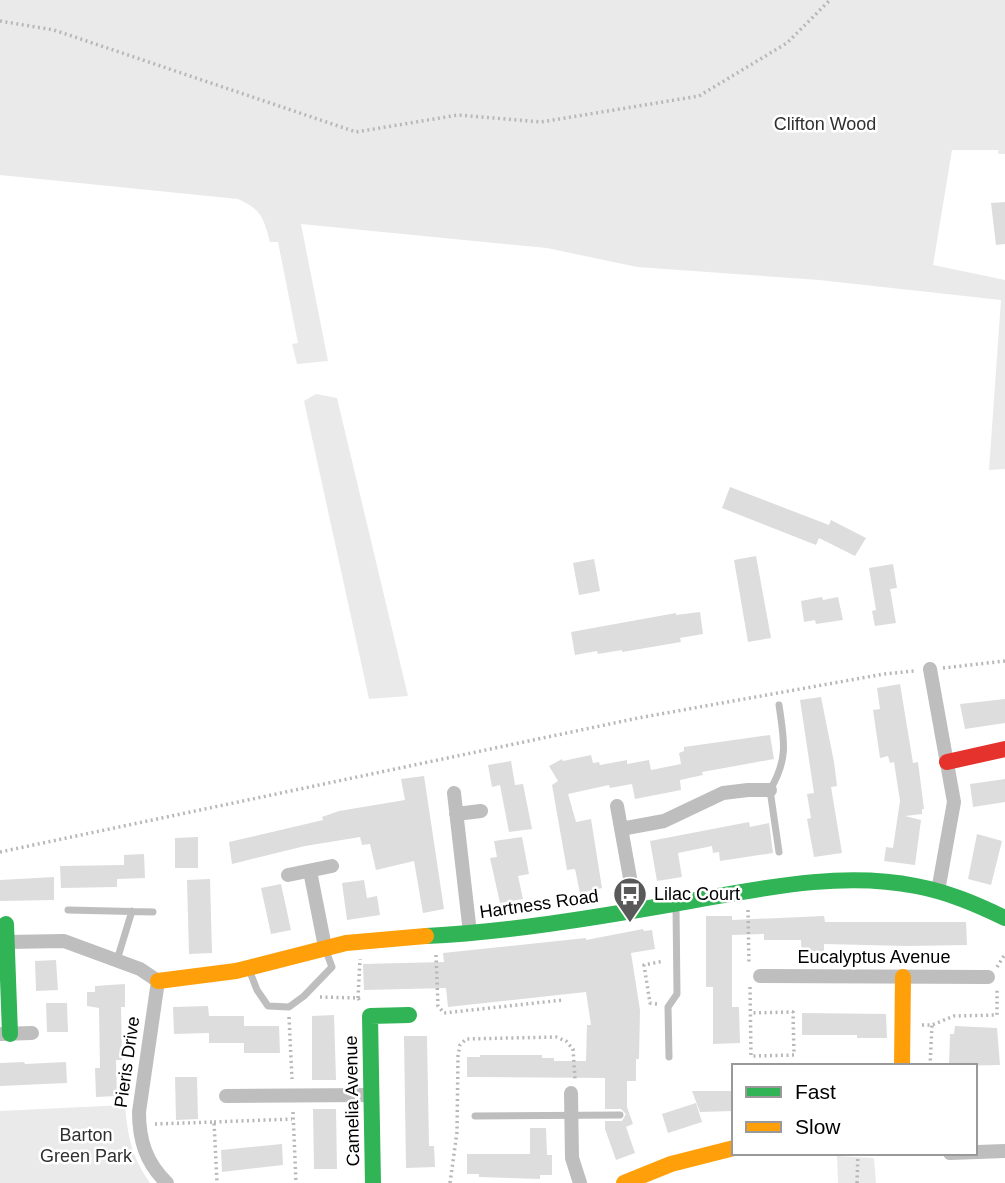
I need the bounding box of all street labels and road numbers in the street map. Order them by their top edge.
street label: Hartness Road [478,886,600,922]
street label: Eucalyptus Avenue [798,947,950,967]
street label: Pieris Drive [111,1015,143,1109]
street label: Camelia Avenue [341,1035,363,1167]

